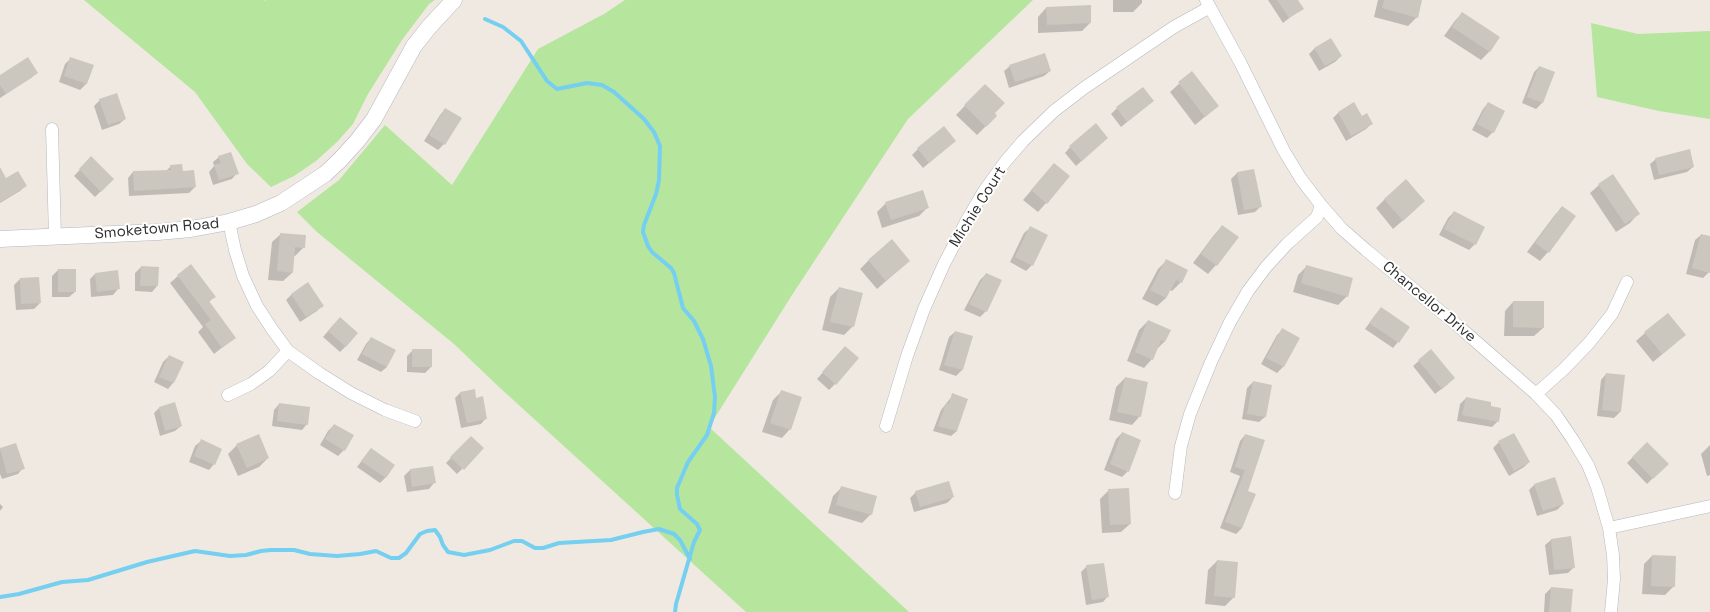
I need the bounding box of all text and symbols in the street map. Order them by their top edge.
street label: Michie Court [946,163,1010,251]
street label: Smoketown Road [94,215,220,243]
street label: Chancellor Drive [1379,258,1479,346]

